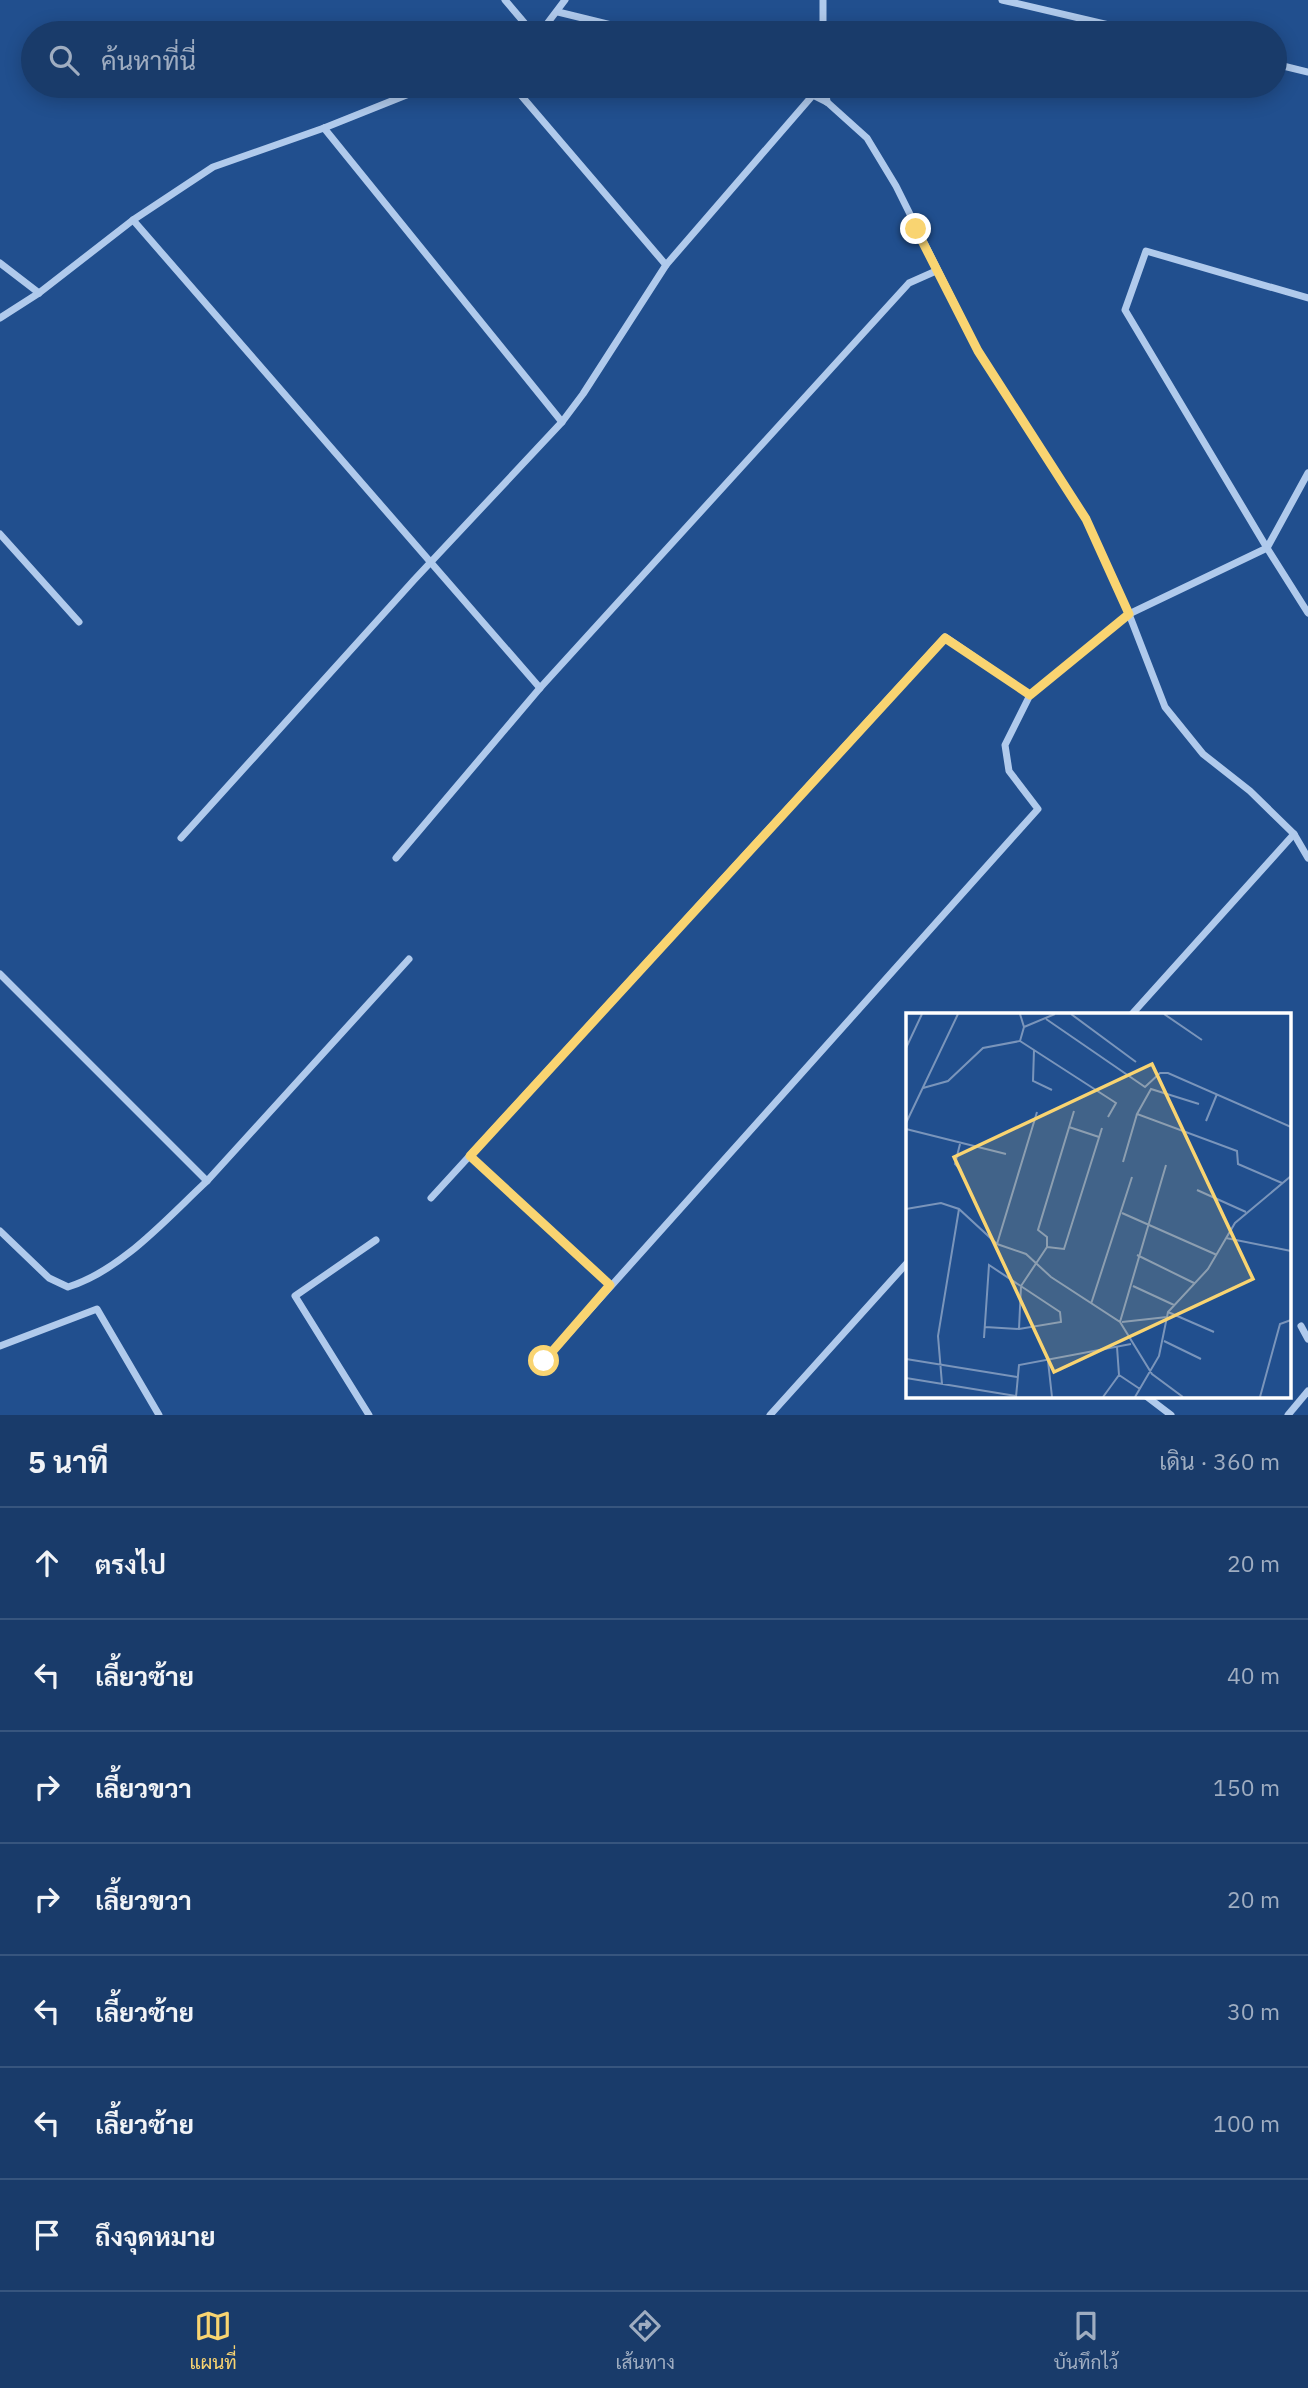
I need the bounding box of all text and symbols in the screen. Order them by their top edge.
search box [21,21,1287,98]
icon: search [45,41,83,79]
text: ค้นหาที่นี่ [101,43,196,77]
route end [900,213,931,244]
inset map [906,1013,1290,1398]
route start [528,1345,559,1376]
text: 5 นาที [28,1442,108,1481]
text: เดิน · 360 m [1159,1446,1280,1476]
icon: ahead [28,1544,66,1582]
text: ตรงไป [95,1547,166,1581]
text: 20 m [1227,1548,1280,1578]
icon: left [28,1656,66,1694]
text: เลี้ยวซ้าย [95,1659,194,1693]
text: 40 m [1227,1660,1280,1690]
icon: right [28,1768,66,1806]
text: เลี้ยวขวา [95,1771,192,1805]
text: 150 m [1213,1772,1280,1802]
icon: right [28,1880,66,1918]
text: เลี้ยวขวา [95,1883,192,1917]
text: 20 m [1227,1884,1280,1914]
icon: left [28,1992,66,2030]
text: เลี้ยวซ้าย [95,1995,194,2029]
text: 30 m [1227,1996,1280,2026]
icon: left [28,2104,66,2142]
text: เลี้ยวซ้าย [95,2107,194,2141]
text: 100 m [1213,2108,1280,2138]
icon: arrive [28,2216,66,2254]
text: ถึงจุดหมาย [95,2219,216,2253]
tab: แผนที่ [189,2307,237,2374]
tab: เส้นทาง [616,2307,675,2374]
tab: บันทึกไว้ [1054,2307,1119,2374]

